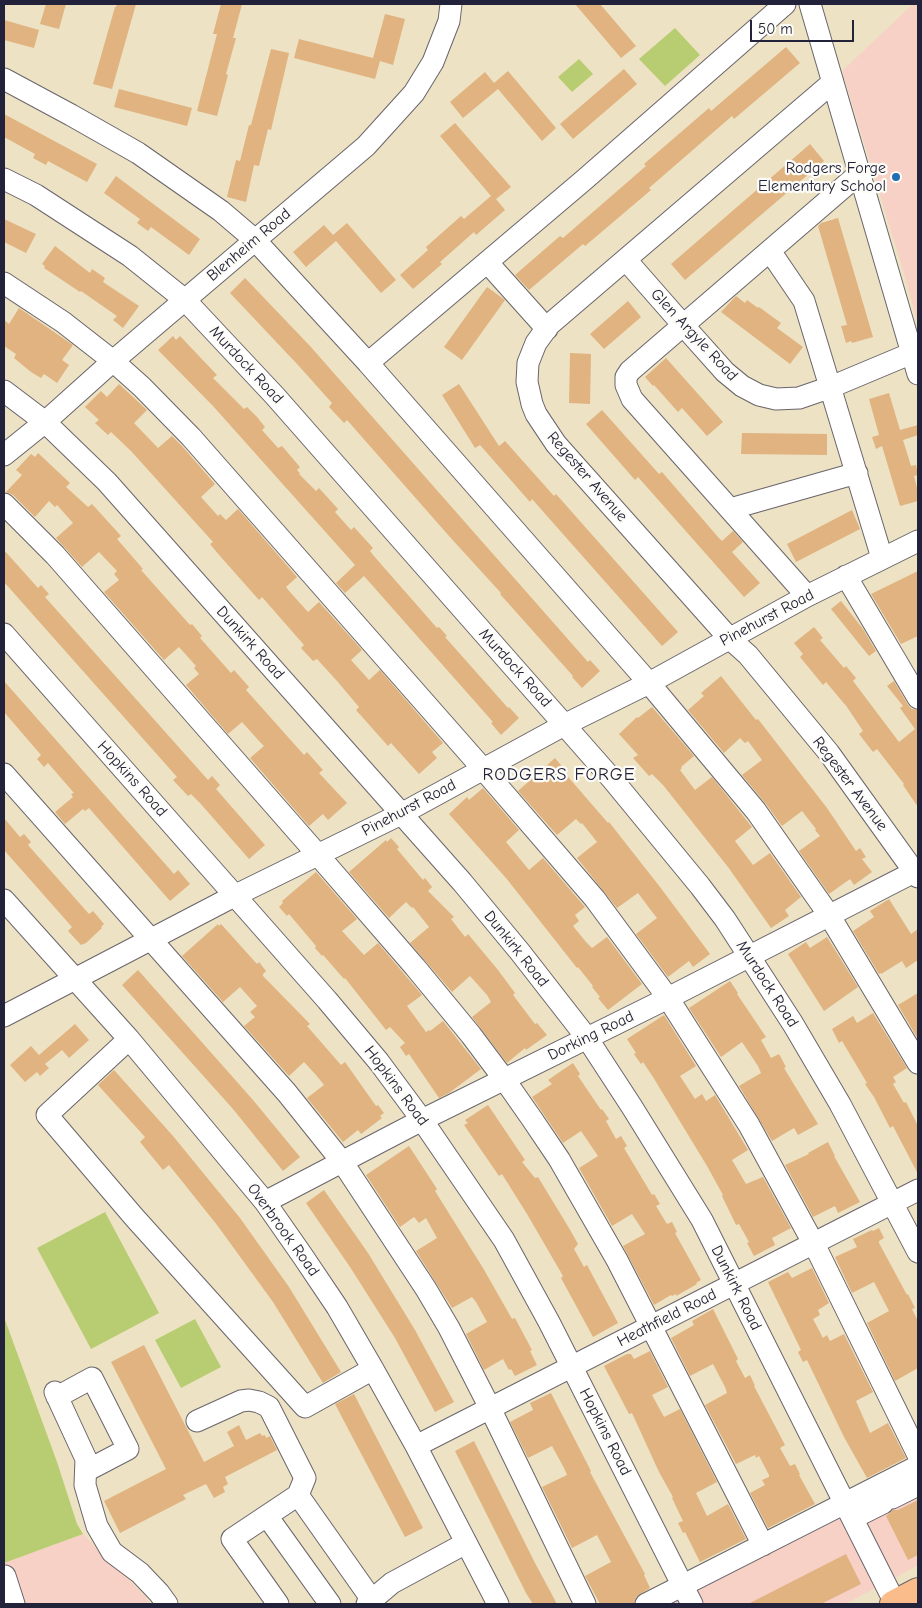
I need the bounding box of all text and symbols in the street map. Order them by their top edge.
scale bar [752,10,856,42]
text: 50 m [758,20,793,38]
place label: Rodgers Forge Elementary School [758,158,886,196]
marker: Rodgers Forge Elementary School [890,171,902,183]
street label: Blenheim Road [203,204,295,286]
street label: Glen Argyle Road [646,285,742,385]
street label: Murdock Road [205,322,287,408]
street label: Regester Avenue [543,428,631,526]
street label: Pinehurst Road [717,585,817,651]
street label: Dunkirk Road [212,602,288,684]
street label: Murdock Road [474,625,556,711]
street label: Regester Avenue [808,733,892,835]
street label: Hopkins Road [93,737,171,821]
district label: RODGERS FORGE [481,764,637,786]
street label: Pinehurst Road [359,775,459,841]
street label: Dunkirk Road [479,907,553,991]
street label: Murdock Road [732,937,802,1031]
street label: Dorking Road [545,1007,637,1065]
street label: Hopkins Road [360,1042,432,1130]
street label: Overbrook Road [243,1180,323,1280]
street label: Dunkirk Road [706,1242,766,1334]
street label: Heathfield Road [614,1285,720,1351]
street label: Hopkins Road [575,1385,635,1479]

